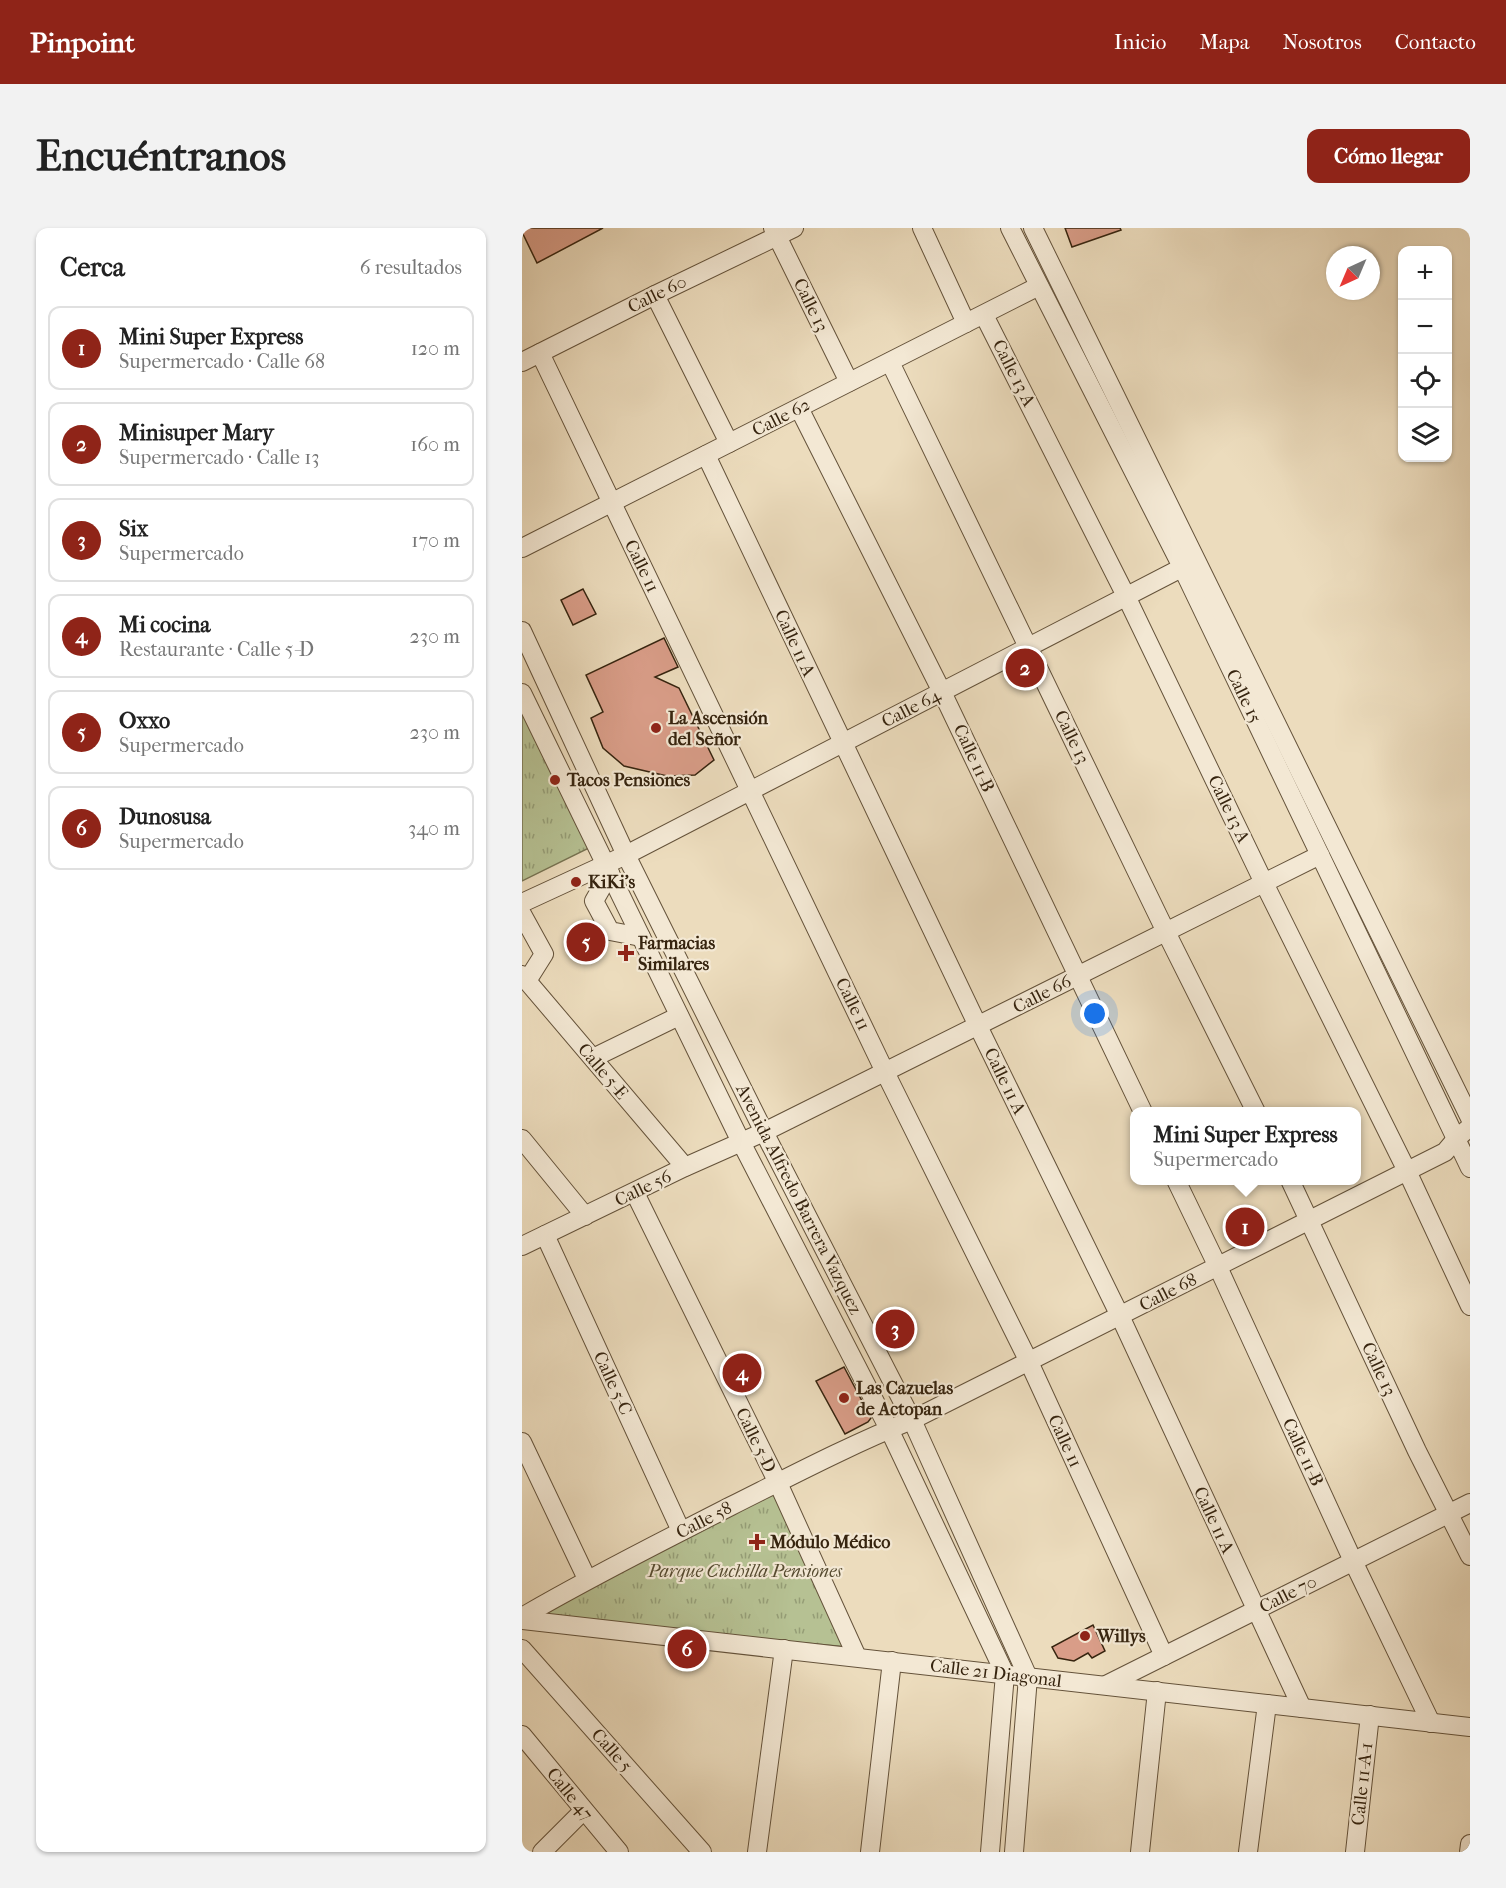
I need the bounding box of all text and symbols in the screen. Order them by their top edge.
text: Pinpoint [30,26,135,59]
text: Inicio [1114,30,1166,54]
text: Mapa [1199,30,1249,54]
text: Nosotros [1282,30,1362,54]
text: Contacto [1395,30,1476,54]
button: Cómo llegar [1307,129,1470,183]
text: Encuéntranos [36,132,286,181]
north arrow [1326,246,1380,300]
map controls [1398,246,1452,462]
button: + [1398,246,1452,300]
text: Cerca [60,252,125,283]
text: 6 resultados [360,256,462,279]
street label: Calle 60 [624,271,690,318]
street label: Calle 13 [789,275,832,335]
button: − [1398,300,1452,354]
text: Mini Super Express [119,324,303,350]
street label: Calle 13 A [988,336,1039,411]
text: 1 [78,337,85,360]
text: 120 m [411,337,460,360]
text: Supermercado · Calle 68 [119,350,325,373]
button: locate [1398,354,1452,408]
street label: Calle 62 [749,394,814,441]
button: layers [1398,408,1452,462]
text: Minisuper Mary [119,420,274,446]
text: 2 [76,433,87,456]
text: 160 m [410,433,460,456]
text: Supermercado · Calle 13 [119,446,320,469]
text: Six [119,516,148,542]
text: 3 [77,529,86,552]
text: 170 m [411,529,460,552]
street label: Calle 11 [620,536,663,596]
text: Supermercado [119,542,244,565]
street label: Calle 11 A [770,606,819,680]
text: Mi cocina [119,612,210,638]
text: 4 [76,625,87,648]
text: 230 m [410,625,460,648]
text: Restaurante · Calle 5-D [119,638,314,661]
pin: 2 [1006,646,1044,690]
street label: Calle 15 [1222,666,1266,727]
street label: Calle 64 [878,685,945,732]
street label: Calle 13 [1050,707,1093,767]
text: Oxxo [119,708,170,734]
place label: La Ascensión del Señor [668,708,769,750]
text: 5 [77,721,86,744]
text: 230 m [410,721,460,744]
marker: La Ascensión del Señor [649,721,663,735]
street label: Calle 11-B [949,721,998,795]
text: Supermercado [119,734,244,757]
place label: Tacos Pensiones [566,770,690,791]
street label: Calle 13 A [1203,772,1254,847]
marker: Tacos Pensiones [548,773,562,787]
text: Dunosusa [119,804,211,830]
text: 6 [76,817,87,840]
text: 340 m [408,817,460,840]
text: Supermercado [119,830,244,853]
place label: KiKi's [588,872,636,893]
marker: KiKi's [569,875,583,889]
pin: 5 [566,920,606,964]
place label: Farmacias Similares [637,933,715,975]
marker: Farmacias Similares [619,946,633,960]
street label: Calle 66 [1010,971,1075,1018]
street label: Calle 11 [831,974,874,1034]
your location [1080,999,1109,1028]
street label: Calle 5-E [573,1039,632,1104]
street label: Calle 11 A [979,1045,1030,1118]
street label: Avenida Alfredo Barrera Vazquez [731,1080,866,1318]
popup [1130,1107,1361,1185]
text: Mini Super Express [1153,1122,1338,1148]
text: Supermercado [1153,1148,1278,1171]
street label: Calle 56 [611,1166,675,1211]
pin: 1 [1226,1204,1264,1250]
street label: Calle 68 [1136,1269,1201,1316]
pin: 3 [876,1306,914,1352]
street label: Calle 13 [1357,1339,1400,1399]
street label: Calle 5-C [589,1348,636,1418]
pin: 4 [722,1350,762,1396]
place label: Las Cazuelas de Actopan [856,1378,953,1420]
marker: Las Cazuelas de Actopan [837,1391,851,1405]
street label: Calle 5-D [731,1405,780,1476]
street label: Calle 11 [1043,1411,1086,1471]
street label: Calle 11-B [1278,1415,1327,1489]
street label: Calle 11 A [1189,1483,1238,1557]
street label: Calle 58 [673,1498,736,1543]
place label: Módulo Médico [769,1532,890,1553]
marker: Módulo Médico [748,1533,766,1551]
park label: Parque Cuchilla Pensiones [647,1561,842,1582]
street label: Calle 70 [1256,1571,1320,1618]
pin: 6 [668,1626,706,1672]
place label: Willys [1096,1626,1146,1647]
marker: Willys [1078,1629,1092,1643]
street label: Calle 21 Diagonal [929,1655,1063,1692]
street label: Calle 5 [587,1724,637,1776]
street label: Calle 11-A-1 [1348,1742,1377,1827]
street label: Calle 47 [542,1764,597,1825]

